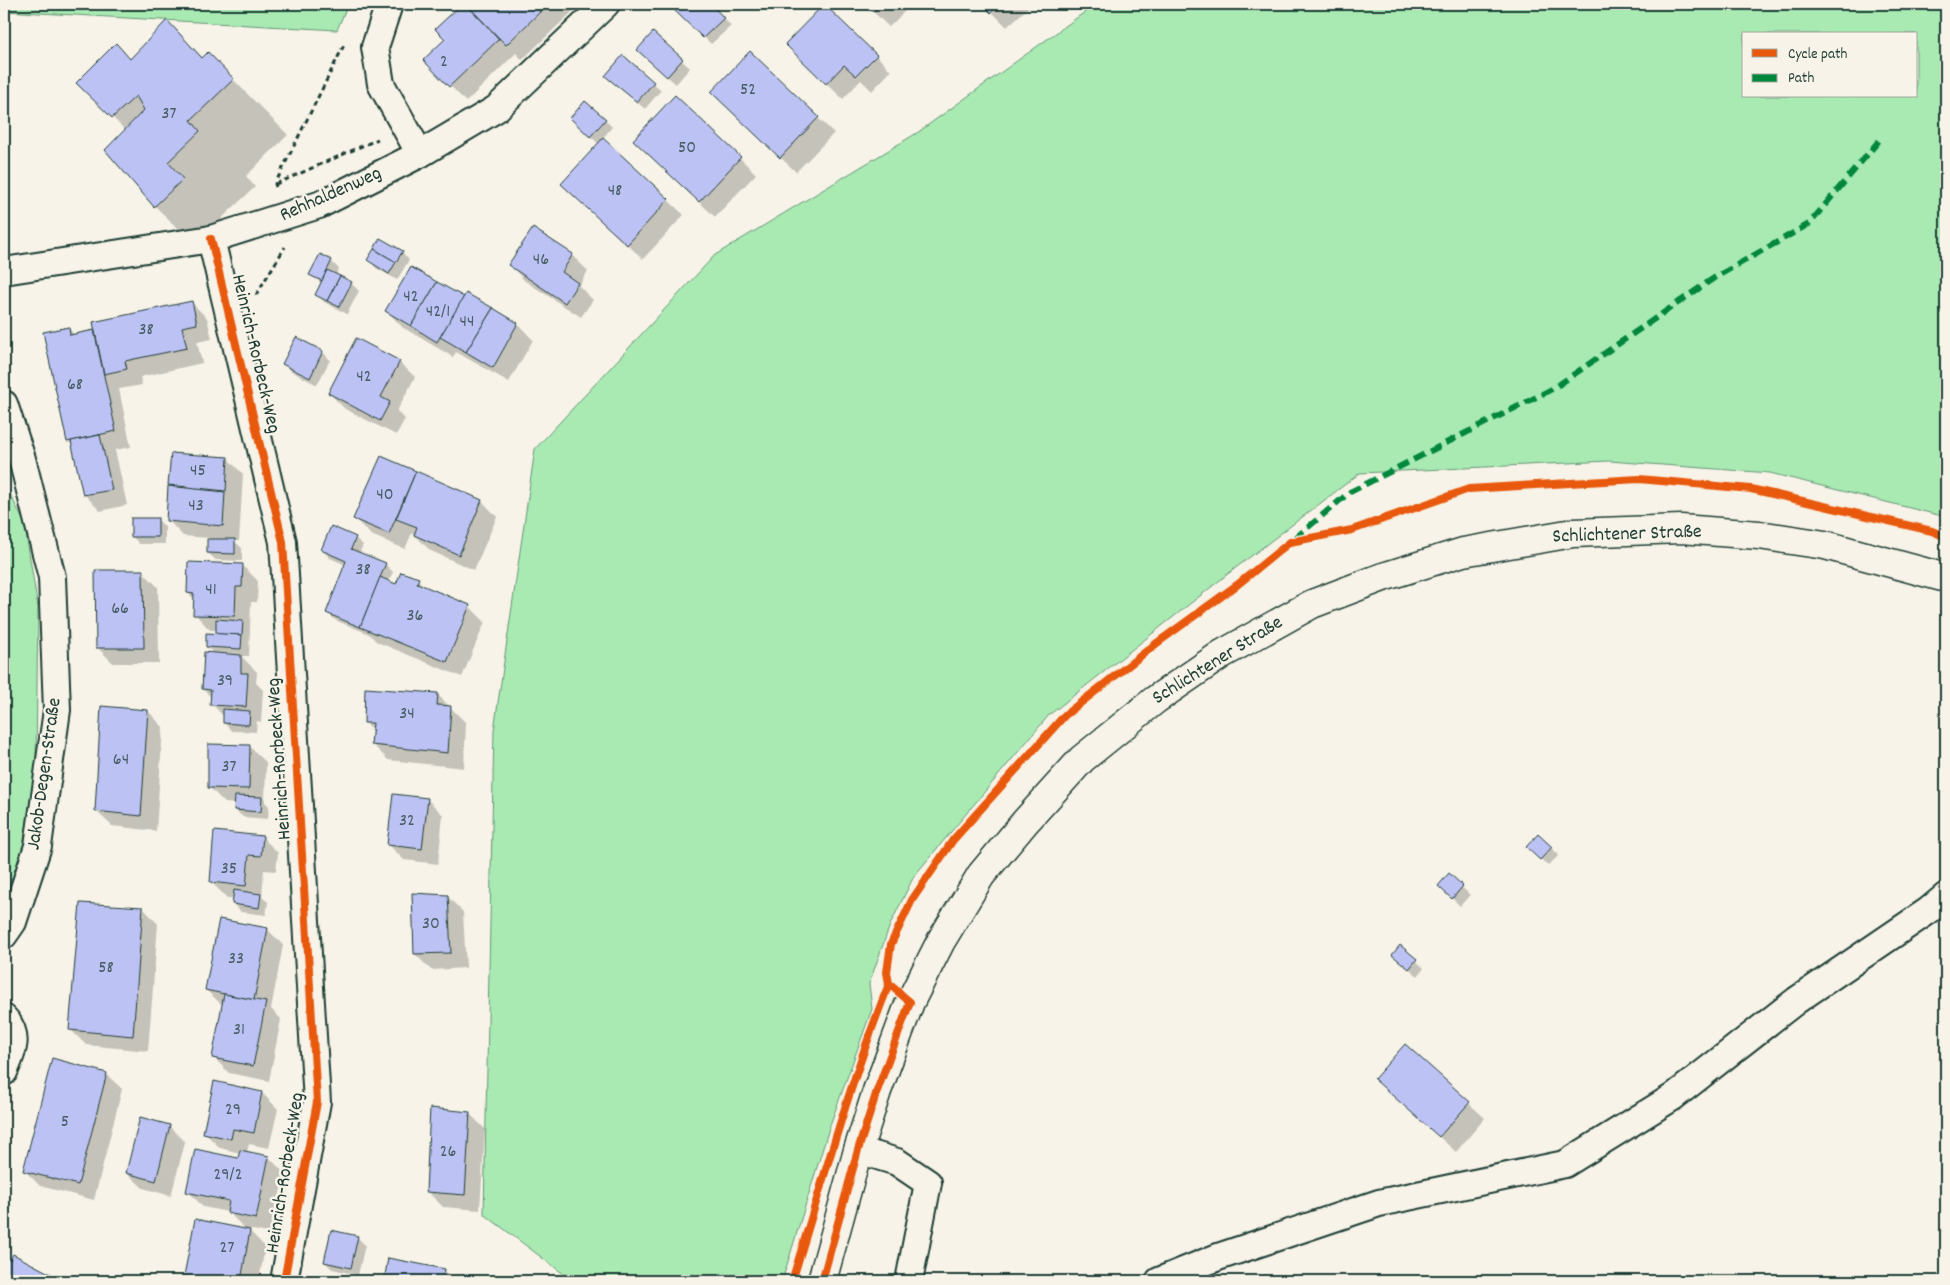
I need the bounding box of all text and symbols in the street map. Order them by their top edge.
legend [1742,32,1918,98]
text: Cycle path [1788,44,1848,66]
house number: 2 [440,50,448,75]
text: Path [1788,68,1814,90]
house number: 52 [740,78,756,103]
house number: 37 [162,102,177,127]
house number: 50 [678,136,696,161]
street label: Rehhaldenweg [276,160,386,230]
house number: 48 [608,179,622,204]
house number: 46 [533,248,549,273]
street label: Heinrich-Rorbeck-Weg [223,272,287,436]
house number: 42 [403,285,419,310]
house number: 42/1 [426,300,450,325]
house number: 44 [460,310,474,335]
house number: 38 [138,318,154,343]
house number: 42 [356,365,372,390]
house number: 68 [67,373,83,398]
house number: 45 [190,459,206,484]
house number: 40 [376,483,394,508]
house number: 43 [188,494,204,519]
street label: Schlichtener Straße [1552,518,1702,552]
house number: 38 [355,558,371,583]
house number: 41 [205,578,217,603]
house number: 66 [111,597,129,622]
house number: 36 [407,604,423,629]
street label: Schlichtener Straße [1147,610,1289,712]
house number: 39 [217,669,233,694]
street label: Heinrich-Rorbeck-Weg [260,677,300,841]
street label: Jakob-Degen-Straße [20,696,70,852]
house number: 34 [399,702,415,727]
house number: 64 [113,748,129,773]
house number: 37 [222,755,237,780]
house number: 32 [399,809,415,834]
house number: 35 [221,857,237,882]
house number: 30 [422,912,440,937]
house number: 33 [228,947,244,972]
house number: 58 [98,956,114,981]
house number: 31 [233,1018,245,1043]
street label: Heinrich-Rorbeck-Weg [259,1090,313,1256]
house number: 29 [225,1098,241,1123]
house number: 5 [61,1110,69,1135]
house number: 26 [440,1140,456,1165]
house number: 29/2 [213,1163,243,1188]
house number: 27 [220,1236,234,1261]

